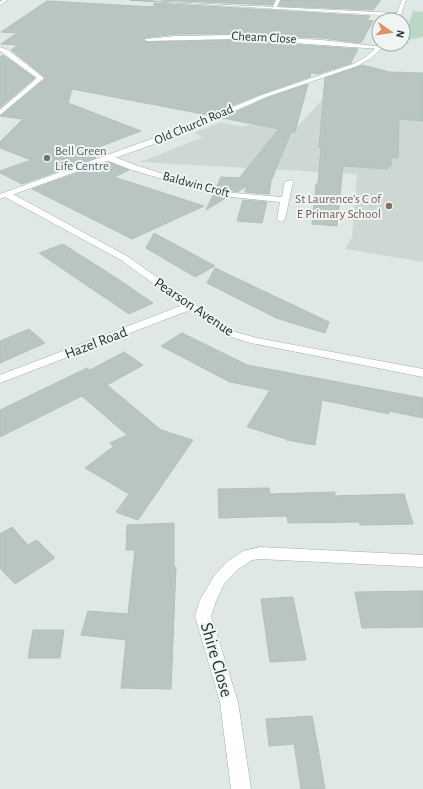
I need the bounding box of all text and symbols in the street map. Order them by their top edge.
north arrow [371,12,411,52]
text: N [394,29,406,39]
street label: Cheam Close [231,30,297,46]
street label: Old Church Road [153,102,236,147]
place label: Bell Green Life Centre [55,145,109,173]
marker: Bell Green Life Centre [42,153,52,163]
street label: Baldwin Croft [161,170,231,200]
place label: St Laurence's C of E Primary School [295,193,382,221]
marker: St Laurence's C of E Primary School [384,201,394,211]
street label: Pearson Avenue [151,275,237,339]
street label: Hazel Road [63,324,130,362]
street label: Shire Close [197,621,235,699]

